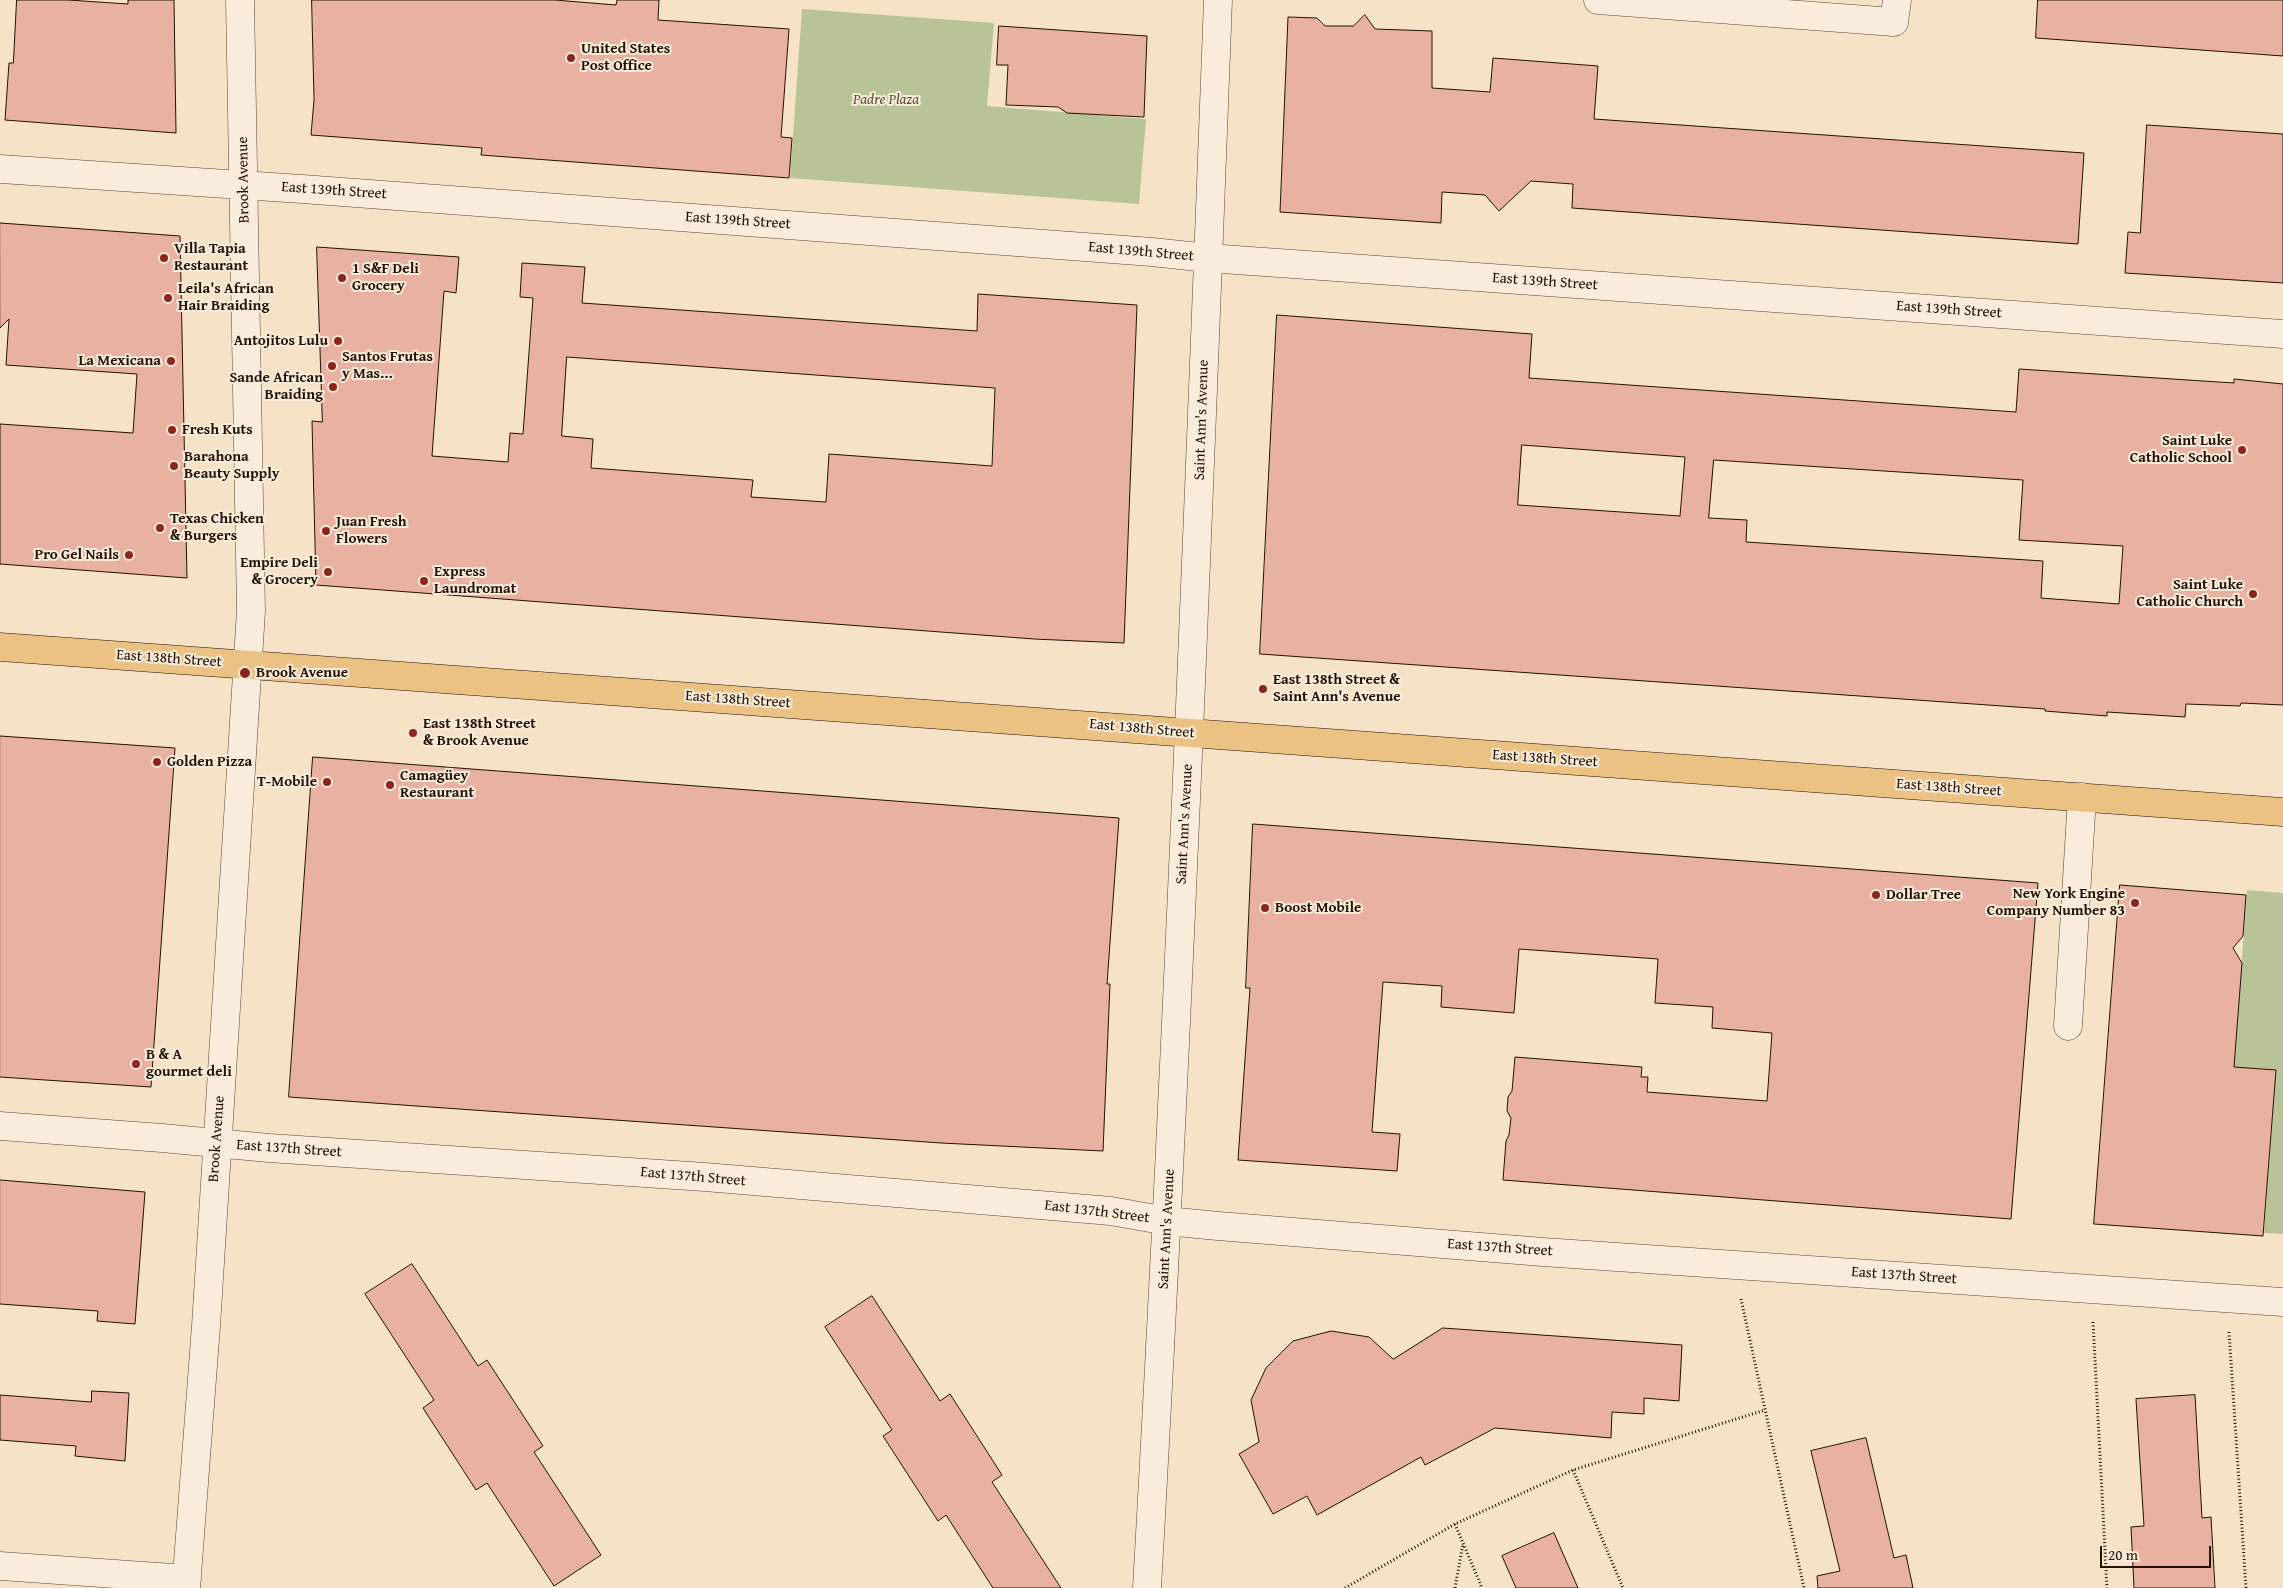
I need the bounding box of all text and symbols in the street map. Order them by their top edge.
place label: United States Post Office [581,40,670,75]
marker: United States Post Office [565,52,577,64]
park label: Padre Plaza [853,91,919,109]
street label: Brook Avenue [234,136,254,224]
street label: East 139th Street [281,178,387,204]
street label: East 139th Street [685,208,791,234]
street label: East 139th Street [1087,238,1195,266]
place label: Villa Tapia Restaurant [174,240,248,275]
marker: Villa Tapia Restaurant [158,252,170,264]
place label: 1 S&F Deli Grocery [352,260,419,295]
street label: East 139th Street [1492,269,1598,295]
marker: 1 S&F Deli Grocery [336,272,348,284]
place label: Leila's African Hair Braiding [178,280,274,315]
marker: Leila's African Hair Braiding [162,292,174,304]
street label: East 139th Street [1896,297,2002,323]
place label: Antojitos Lulu [234,332,328,350]
marker: Antojitos Lulu [332,335,344,347]
place label: Santos Frutas y Mas... [342,348,433,383]
place label: La Mexicana [78,352,161,370]
marker: La Mexicana [165,355,177,367]
street label: Saint Ann's Avenue [1191,359,1213,481]
marker: Santos Frutas y Mas... [326,360,338,372]
place label: Sande African Braiding [229,369,323,404]
marker: Sande African Braiding [327,381,339,393]
place label: Fresh Kuts [182,421,253,439]
marker: Fresh Kuts [166,424,178,436]
place label: Saint Luke Catholic School [2130,432,2232,467]
marker: Saint Luke Catholic School [2236,444,2248,456]
place label: Barahona Beauty Supply [184,448,279,483]
marker: Barahona Beauty Supply [168,460,180,472]
place label: Texas Chicken & Burgers [170,510,264,545]
place label: Juan Fresh Flowers [336,513,407,548]
marker: Texas Chicken & Burgers [154,522,166,534]
marker: Juan Fresh Flowers [320,525,332,537]
place label: Pro Gel Nails [34,546,119,564]
marker: Pro Gel Nails [123,549,135,561]
place label: Empire Deli & Grocery [240,554,318,589]
place label: Express Laundromat [434,563,516,598]
marker: Empire Deli & Grocery [322,566,334,578]
marker: Express Laundromat [418,575,430,587]
place label: Saint Luke Catholic Church [2137,576,2243,611]
marker: Saint Luke Catholic Church [2247,588,2259,600]
street label: East 138th Street [116,646,222,672]
place label: Brook Avenue [256,664,348,682]
marker: Brook Avenue [238,666,252,680]
place label: East 138th Street & Saint Ann's Avenue [1273,671,1401,706]
marker: East 138th Street & Saint Ann's Avenue [1257,683,1269,695]
street label: East 138th Street [685,687,791,713]
place label: East 138th Street & Brook Avenue [423,715,536,750]
street label: East 138th Street [1088,715,1196,743]
marker: East 138th Street & Brook Avenue [407,727,419,739]
street label: East 138th Street [1492,746,1598,772]
place label: Golden Pizza [167,753,252,771]
marker: Golden Pizza [151,756,163,768]
street label: Saint Ann's Avenue [1173,763,1197,885]
place label: Camagüey Restaurant [400,767,474,802]
place label: T-Mobile [257,773,317,791]
street label: East 138th Street [1896,775,2002,801]
marker: T-Mobile [321,776,333,788]
marker: Camagüey Restaurant [384,779,396,791]
place label: New York Engine Company Number 83 [1987,885,2125,920]
place label: Dollar Tree [1886,886,1961,904]
marker: Dollar Tree [1870,889,1882,901]
marker: New York Engine Company Number 83 [2129,897,2141,909]
place label: Boost Mobile [1275,899,1361,917]
marker: Boost Mobile [1259,902,1271,914]
place label: B & A gourmet deli [146,1046,232,1081]
marker: B & A gourmet deli [130,1058,142,1070]
street label: Brook Avenue [205,1095,229,1183]
street label: East 137th Street [236,1136,342,1162]
street label: East 137th Street [639,1163,747,1191]
street label: Saint Ann's Avenue [1155,1168,1179,1290]
street label: East 137th Street [1043,1197,1151,1227]
street label: East 137th Street [1447,1235,1553,1261]
street label: East 137th Street [1851,1263,1957,1289]
scale bar [2103,1536,2214,1568]
text: 20 m [2108,1544,2138,1565]

